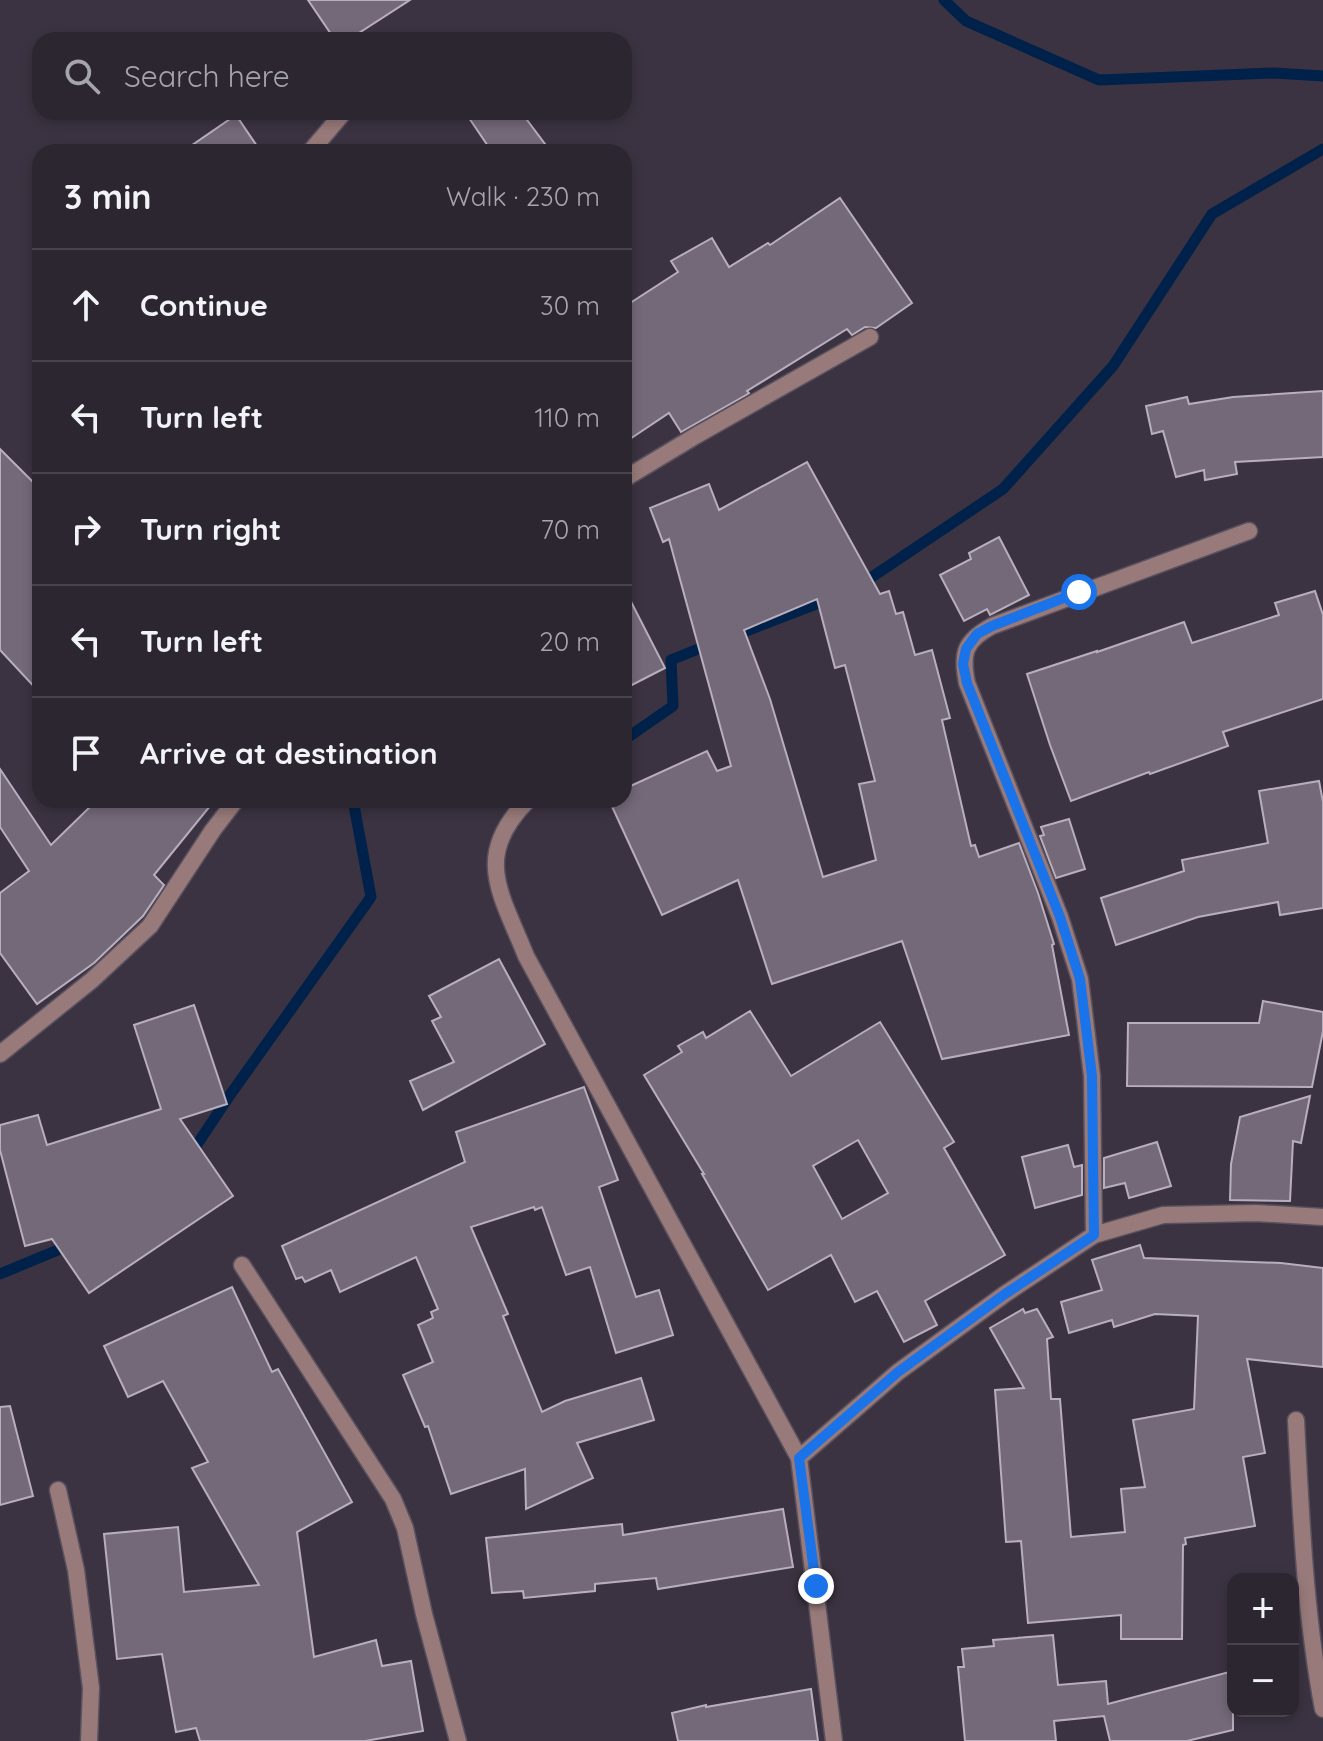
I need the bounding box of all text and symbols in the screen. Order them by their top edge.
search box [32,32,632,120]
icon: search [60,54,104,98]
text: Search here [124,57,290,95]
text: 3 min [64,175,151,218]
text: Walk · 230 m [446,180,600,213]
icon: ahead [64,283,108,327]
text: Continue [140,286,268,324]
text: 30 m [540,289,600,322]
icon: left [64,395,108,439]
text: Turn left [140,398,263,436]
text: 110 m [534,401,600,434]
icon: right [64,507,108,551]
text: Turn right [140,510,281,548]
text: 70 m [540,513,600,546]
route start [1061,574,1097,610]
icon: left [64,619,108,663]
text: Turn left [140,622,263,660]
text: 20 m [539,625,600,658]
icon: arrive [64,731,108,775]
text: Arrive at destination [140,734,438,772]
route end [798,1568,834,1604]
map controls [1227,1573,1299,1717]
button: + [1227,1573,1299,1645]
button: − [1227,1645,1299,1717]

